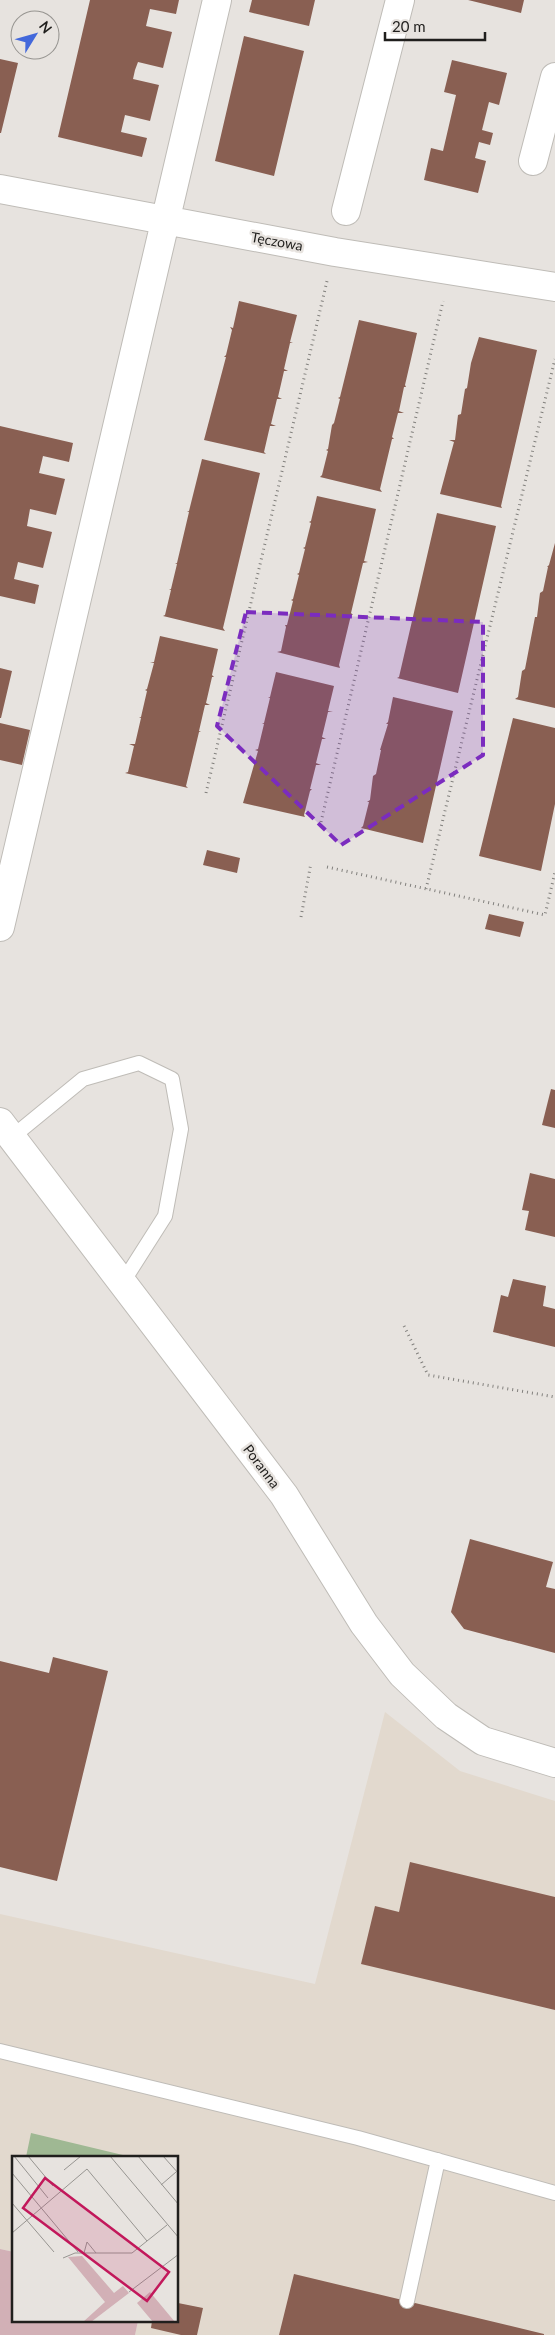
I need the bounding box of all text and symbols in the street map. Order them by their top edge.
north arrow [10,10,60,60]
scale bar [385,10,485,42]
text: N [36,17,56,36]
text: 20 m [392,17,426,35]
street label: Tęczowa [250,228,304,254]
street label: Poranna [240,1441,284,1491]
inset map [12,2156,179,2322]

